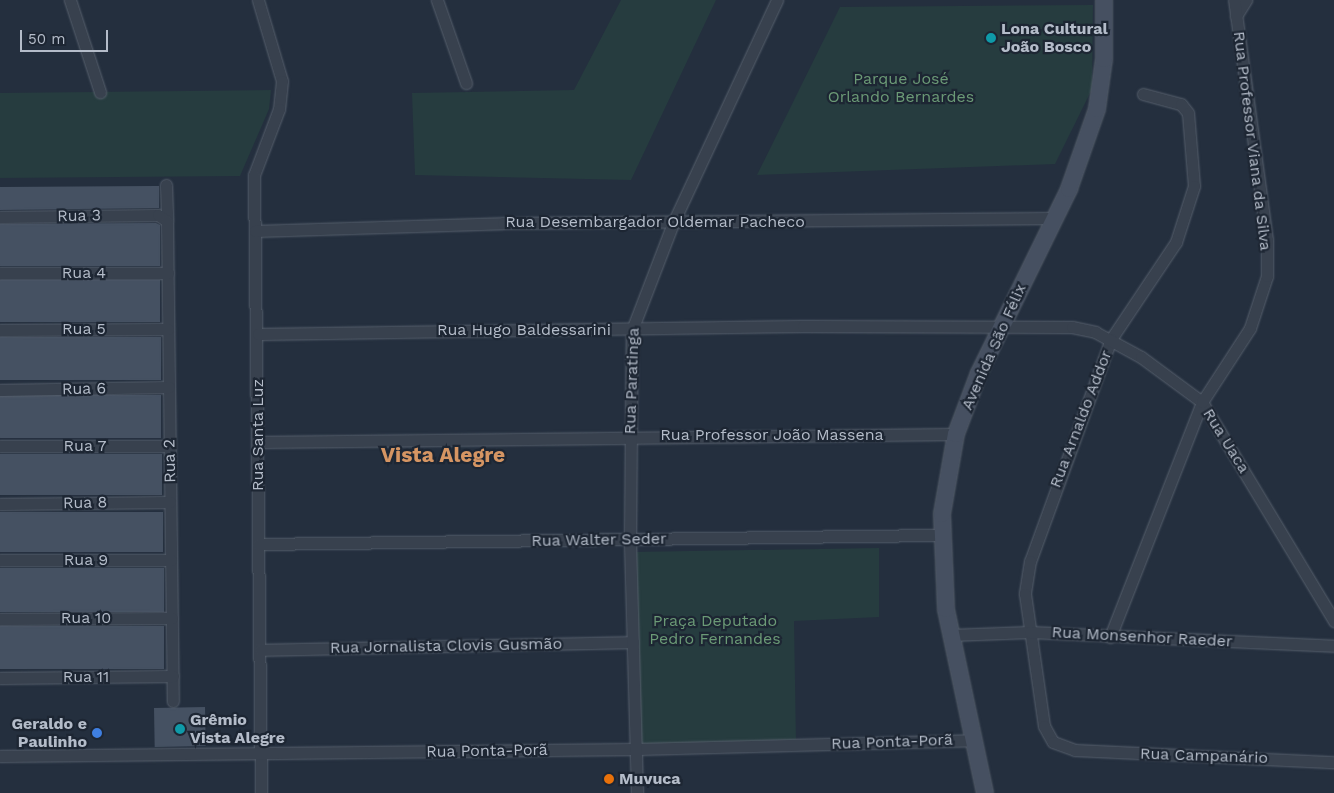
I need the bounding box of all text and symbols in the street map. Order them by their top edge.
place label: Lona Cultural João Bosco [1001,19,1108,57]
scale bar [22,20,110,52]
street label: Rua Professor Viana da Silva [1229,29,1275,253]
text: 50 m [28,30,65,48]
marker: Lona Cultural João Bosco [985,32,997,44]
park label: Parque José Orlando Bernardes [828,69,974,107]
street label: Rua 3 [57,206,101,226]
street label: Rua Desembargador Oldemar Pacheco [505,212,805,232]
street label: Rua 4 [62,263,106,283]
street label: Avenida São Félix [958,281,1030,413]
street label: Rua 5 [62,319,106,339]
street label: Rua Hugo Baldessarini [437,320,611,340]
street label: Rua Paratinga [621,327,643,435]
street label: Rua Arnaldo Addor [1046,347,1116,491]
street label: Rua 6 [62,379,106,399]
street label: Rua Santa Luz [248,379,268,491]
street label: Rua Uaca [1199,405,1253,477]
street label: Rua Professor João Massena [660,425,884,445]
street label: Rua 7 [63,436,107,456]
street label: Rua 2 [160,439,180,483]
district label: Vista Alegre [380,442,506,468]
street label: Rua 8 [62,493,108,513]
street label: Rua Walter Seder [531,529,667,551]
street label: Rua 9 [64,550,108,570]
street label: Rua 10 [60,608,112,628]
park label: Praça Deputado Pedro Fernandes [649,611,781,649]
street label: Rua Monsenhor Raeder [1051,623,1233,651]
street label: Rua Jornalista Clovis Gusmão [329,634,563,658]
street label: Rua 11 [62,667,110,687]
place label: Grêmio Vista Alegre [190,710,285,748]
place label: Geraldo e Paulinho [11,714,87,752]
marker: Grêmio Vista Alegre [174,723,186,735]
marker: Geraldo e Paulinho [91,727,103,739]
street label: Rua Ponta-Porã [831,730,953,754]
street label: Rua Ponta-Porã [426,740,548,762]
street label: Rua Campanário [1139,744,1269,768]
place label: Muvuca [619,769,681,789]
marker: Muvuca [603,773,615,785]

